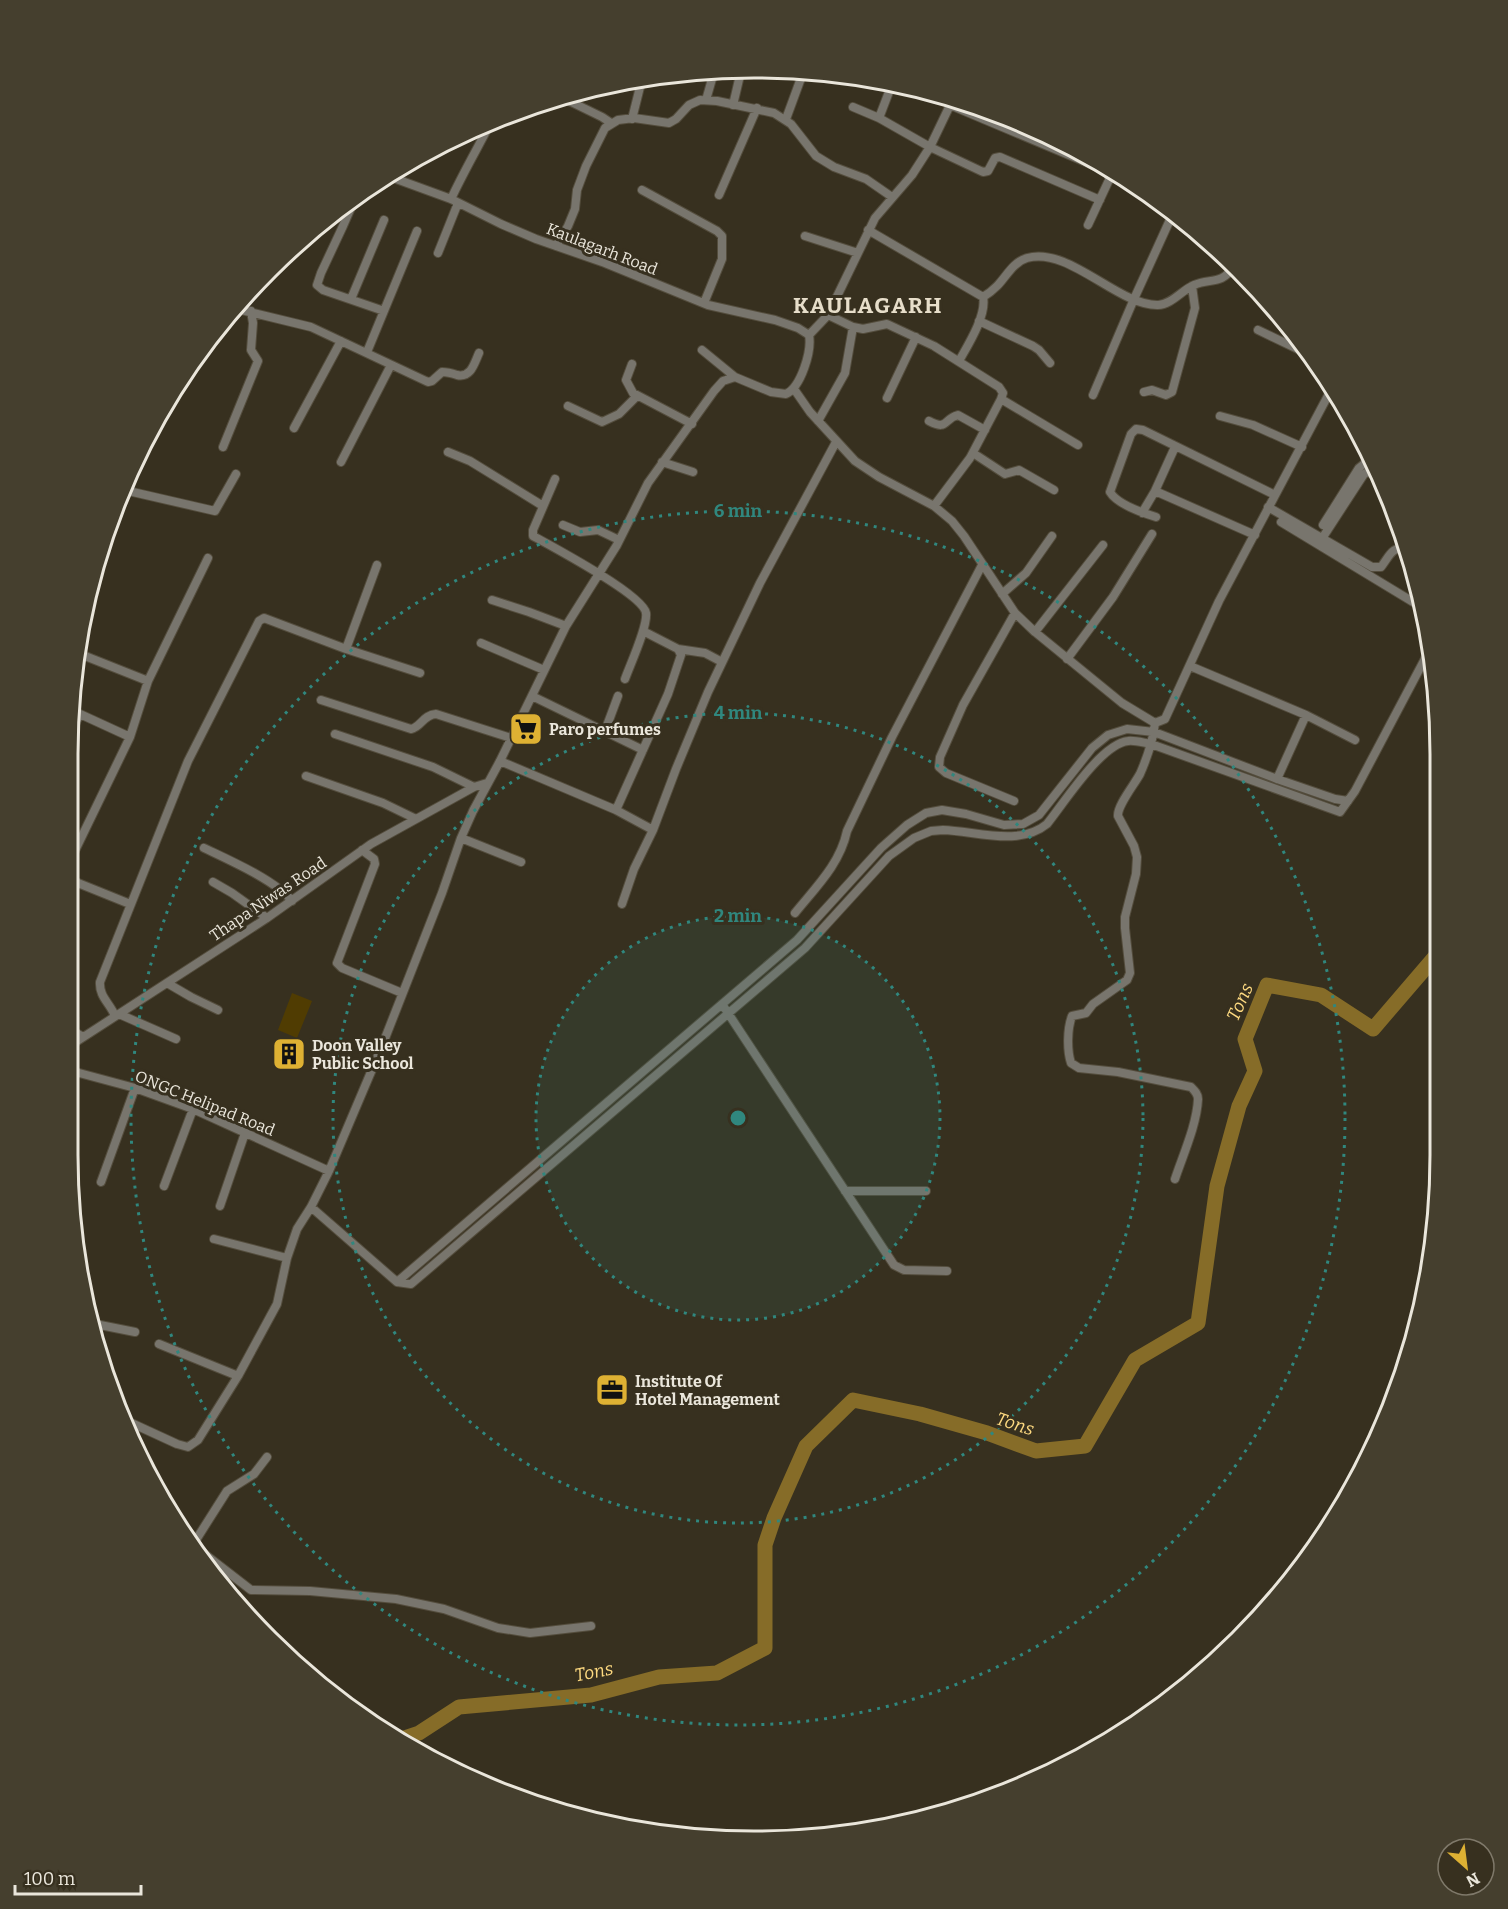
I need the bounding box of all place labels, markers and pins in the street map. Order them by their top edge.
supermarket icon: Paro perfumes [508,711,544,747]
place label: Paro perfumes [549,720,661,739]
building icon: Doon Valley Public School [271,1036,307,1072]
place label: Doon Valley Public School [312,1036,414,1073]
centre of rings [728,1108,748,1128]
office icon: Institute Of Hotel Management [594,1372,630,1408]
place label: Institute Of Hotel Management [635,1372,780,1409]

